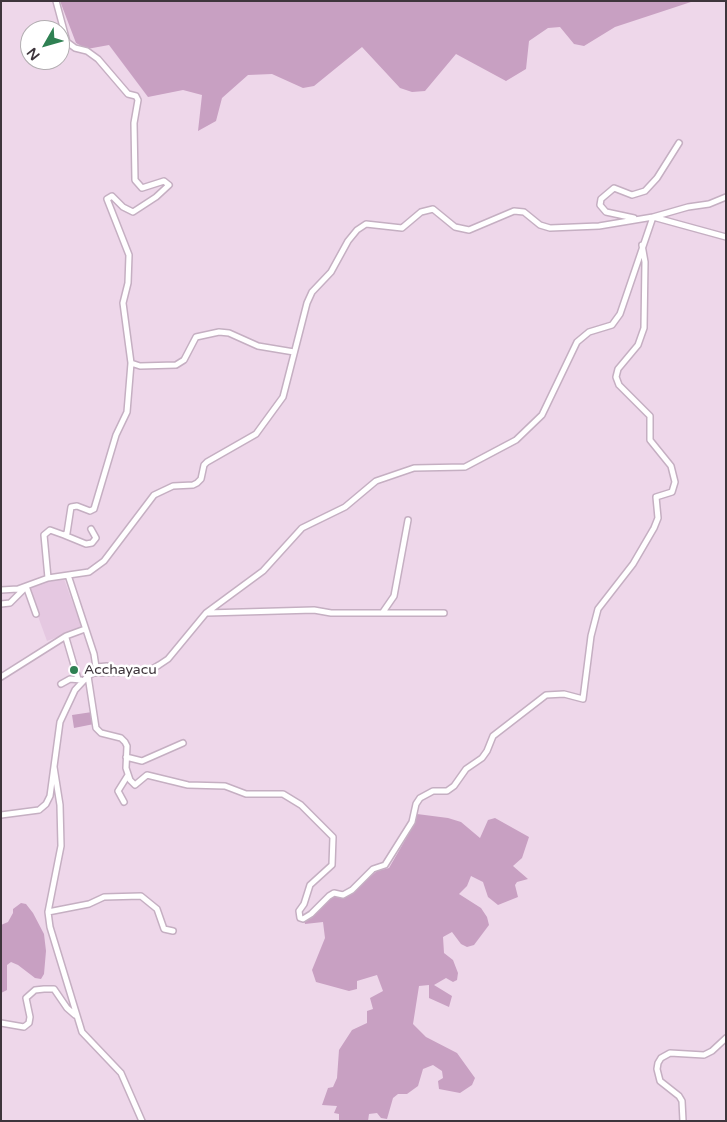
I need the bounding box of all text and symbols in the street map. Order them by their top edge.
north arrow [20,20,70,70]
text: N [23,44,44,64]
place label: Acchayacu [84,662,157,678]
marker: Acchayacu [68,664,80,676]

